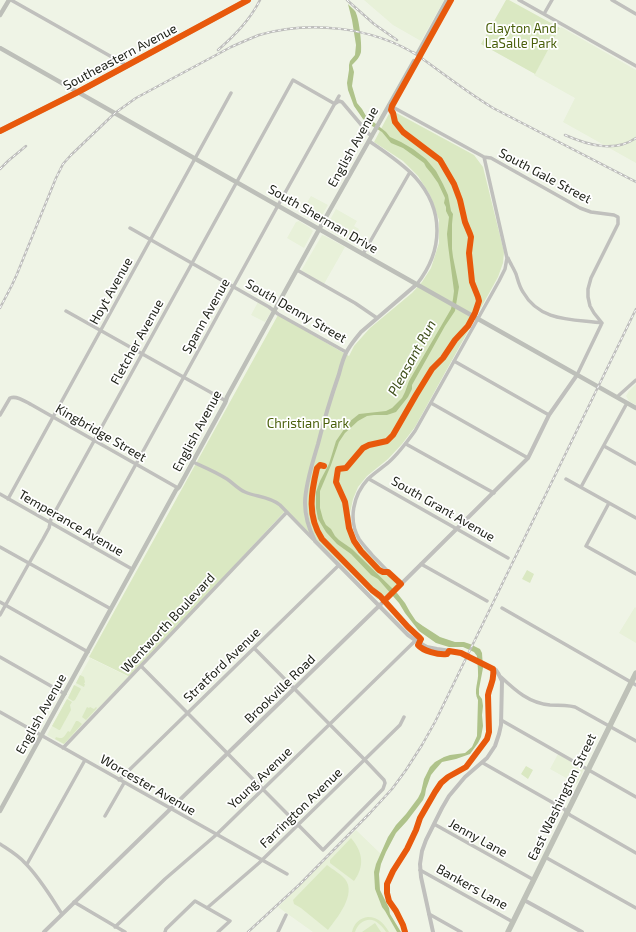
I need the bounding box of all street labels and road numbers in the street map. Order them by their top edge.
street label: Southeastern Avenue [61,20,179,94]
street label: English Avenue [324,104,382,190]
street label: South Gale Street [496,145,594,207]
street label: South Sherman Drive [265,181,381,257]
street label: Hoyt Avenue [86,255,136,327]
street label: Spann Avenue [179,276,233,356]
street label: South Denny Street [243,276,349,346]
street label: Fletcher Avenue [107,297,167,387]
street label: English Avenue [169,388,225,474]
street label: Kingbridge Street [53,401,149,465]
street label: South Grant Avenue [388,473,498,545]
street label: Temperance Avenue [16,487,126,559]
street label: Wentworth Boulevard [118,570,218,676]
street label: Stratford Avenue [180,624,264,706]
street label: Brookville Road [241,651,319,727]
street label: English Avenue [12,671,70,757]
street label: East Washington Street [524,731,600,863]
street label: Young Avenue [225,744,295,812]
street label: Worcester Avenue [97,751,199,819]
street label: Farrington Avenue [257,765,345,851]
street label: Jenny Lane [446,816,510,860]
street label: Bankers Lane [434,861,510,913]

